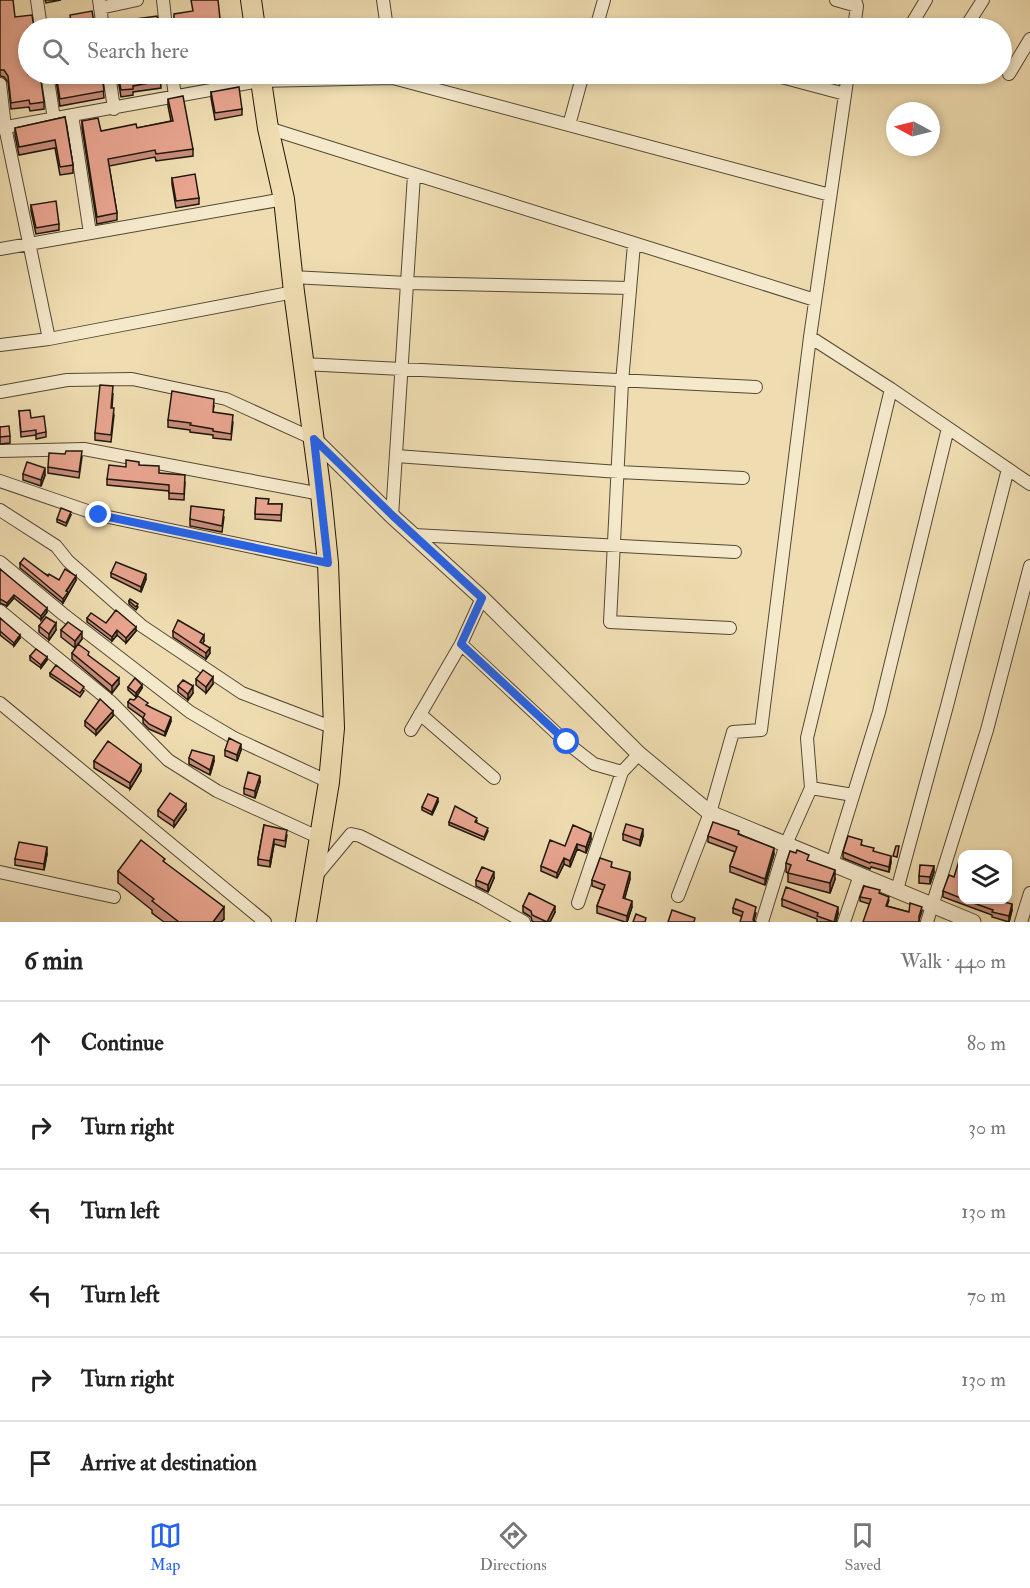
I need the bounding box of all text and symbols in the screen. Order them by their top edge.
search box [18,18,1012,84]
icon: search [39,35,72,68]
text: Search here [87,37,189,65]
north arrow [886,102,940,156]
route end [85,501,111,527]
route start [553,728,579,754]
map controls [958,850,1012,904]
button: layers [958,850,1012,904]
text: 6 min [24,945,83,977]
text: Walk · 440 m [901,949,1006,974]
icon: ahead [24,1027,57,1060]
text: Continue [81,1029,164,1057]
text: 80 m [967,1031,1006,1056]
icon: right [24,1111,57,1144]
text: Turn right [81,1113,174,1141]
text: 30 m [968,1115,1006,1140]
icon: left [24,1195,57,1228]
text: Turn left [81,1197,160,1225]
text: 130 m [961,1199,1006,1224]
icon: left [24,1279,57,1312]
text: Turn left [81,1281,160,1309]
text: 70 m [967,1283,1006,1308]
icon: right [24,1363,57,1396]
text: Turn right [81,1365,174,1393]
text: 130 m [961,1367,1006,1392]
icon: arrive [24,1447,57,1480]
text: Arrive at destination [81,1449,257,1477]
tab: Map [149,1519,182,1575]
tab: Directions [480,1519,547,1575]
tab: Saved [845,1519,881,1575]

